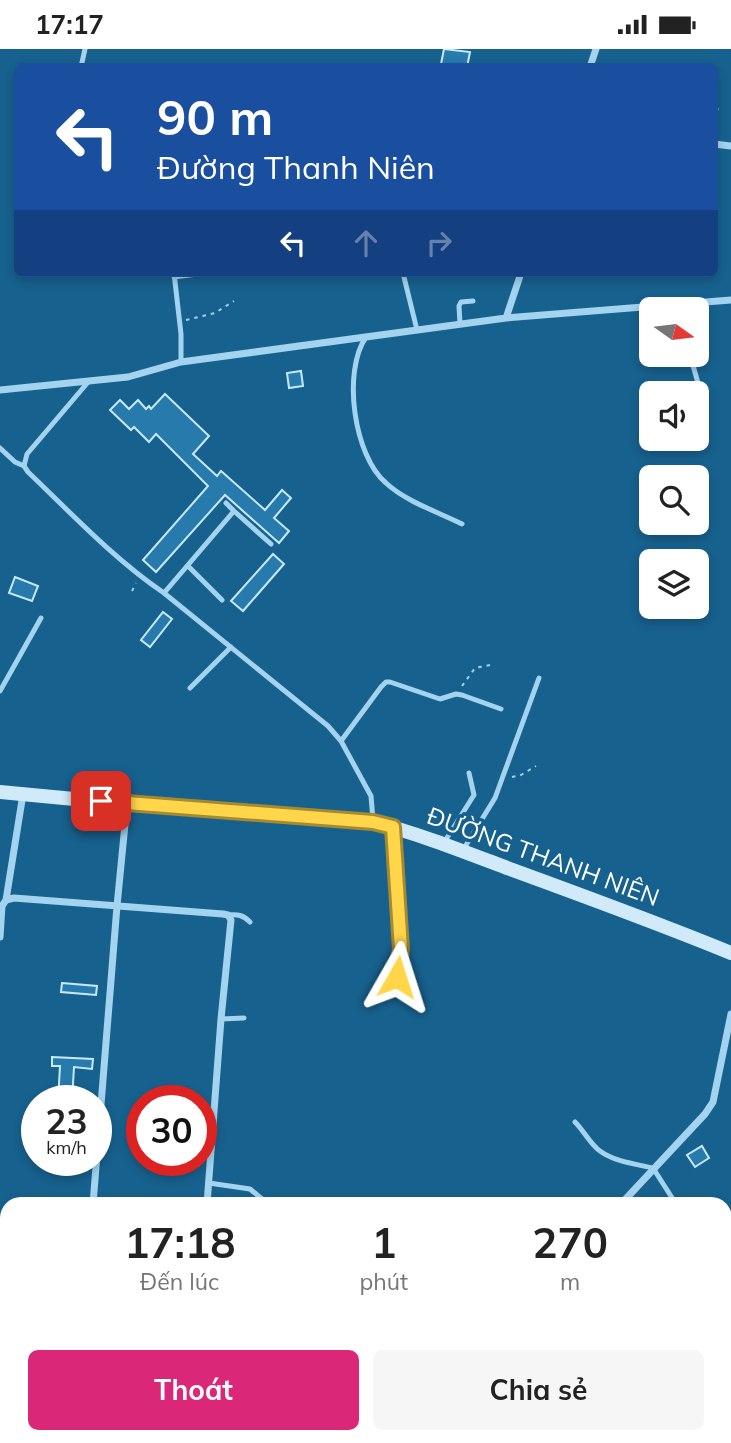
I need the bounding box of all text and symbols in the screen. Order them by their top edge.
text: 17:17 [35,8,104,41]
text: 90 m [157,86,273,147]
icon: left [42,91,133,182]
text: Đường Thanh Niên [157,147,435,187]
icon: left [274,224,312,262]
icon: ahead [347,224,385,262]
icon: right [420,224,458,262]
north arrow [639,297,709,367]
map controls [639,297,709,619]
button: sound [639,381,709,451]
button: search [639,465,709,535]
button: layers [639,549,709,619]
pin [71,771,131,831]
icon: arrive [82,782,120,820]
street label: ĐƯỜNG THANH NIÊN [423,800,664,912]
position arrow [360,940,434,1014]
speed limit sign: 30 [126,1085,217,1176]
text: 23 [45,1099,88,1143]
text: km/h [46,1136,87,1159]
text: 17:18 [124,1216,235,1269]
text: 1 [371,1216,396,1269]
text: 270 [532,1216,608,1269]
text: Đến lúc [140,1267,219,1296]
text: phút [360,1267,408,1296]
text: m [560,1267,580,1296]
button: Thoát [28,1350,359,1430]
button: Chia sẻ [373,1350,704,1430]

